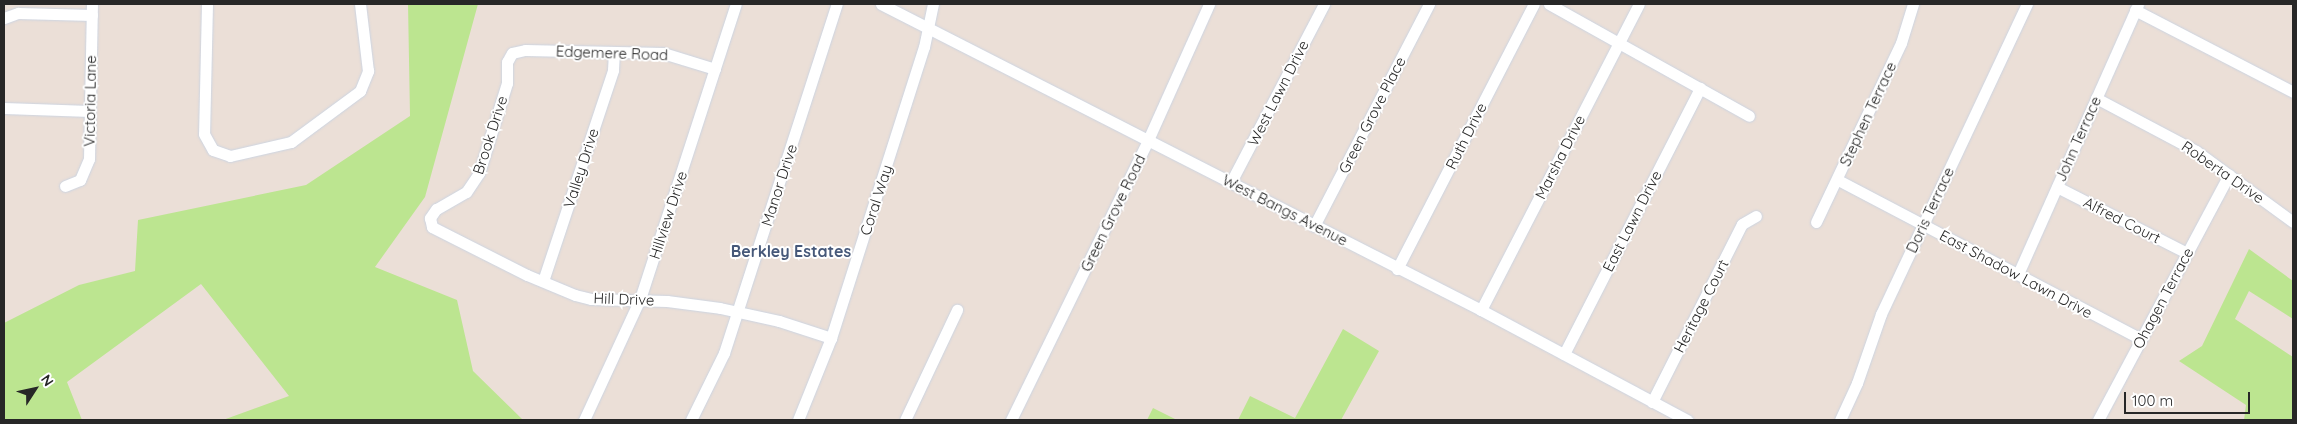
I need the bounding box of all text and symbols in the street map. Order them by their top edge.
street label: West Lawn Drive [1244,37,1312,149]
street label: Edgemere Road [555,42,669,64]
street label: Green Grove Place [1335,54,1409,176]
street label: Victoria Lane [80,55,100,147]
street label: Stephen Terrace [1836,59,1900,169]
street label: Brook Drive [469,93,511,177]
street label: John Terrace [2051,94,2105,184]
street label: Ruth Drive [1442,100,1490,172]
street label: Marsha Drive [1531,112,1589,202]
street label: Valley Drive [560,126,602,210]
street label: Roberta Drive [2178,137,2268,207]
street label: Manor Drive [757,142,801,228]
street label: Green Grove Road [1077,151,1149,275]
street label: Coral Way [856,162,896,238]
street label: Doris Terrace [1902,164,1958,256]
street label: East Lawn Drive [1599,167,1665,275]
street label: Hillview Drive [645,169,691,261]
street label: West Bangs Avenue [1219,171,1351,249]
street label: Alfred Court [2081,193,2163,247]
street label: East Shadow Lawn Drive [1936,226,2096,322]
district label: Berkley Estates [731,241,851,261]
street label: Ohagen Terrace [2129,244,2197,352]
street label: Heritage Court [1670,256,1732,356]
street label: Hill Drive [593,289,655,309]
north arrow [10,364,60,414]
text: N [37,371,58,390]
scale bar [2127,382,2253,414]
text: 100 m [2132,391,2173,410]

